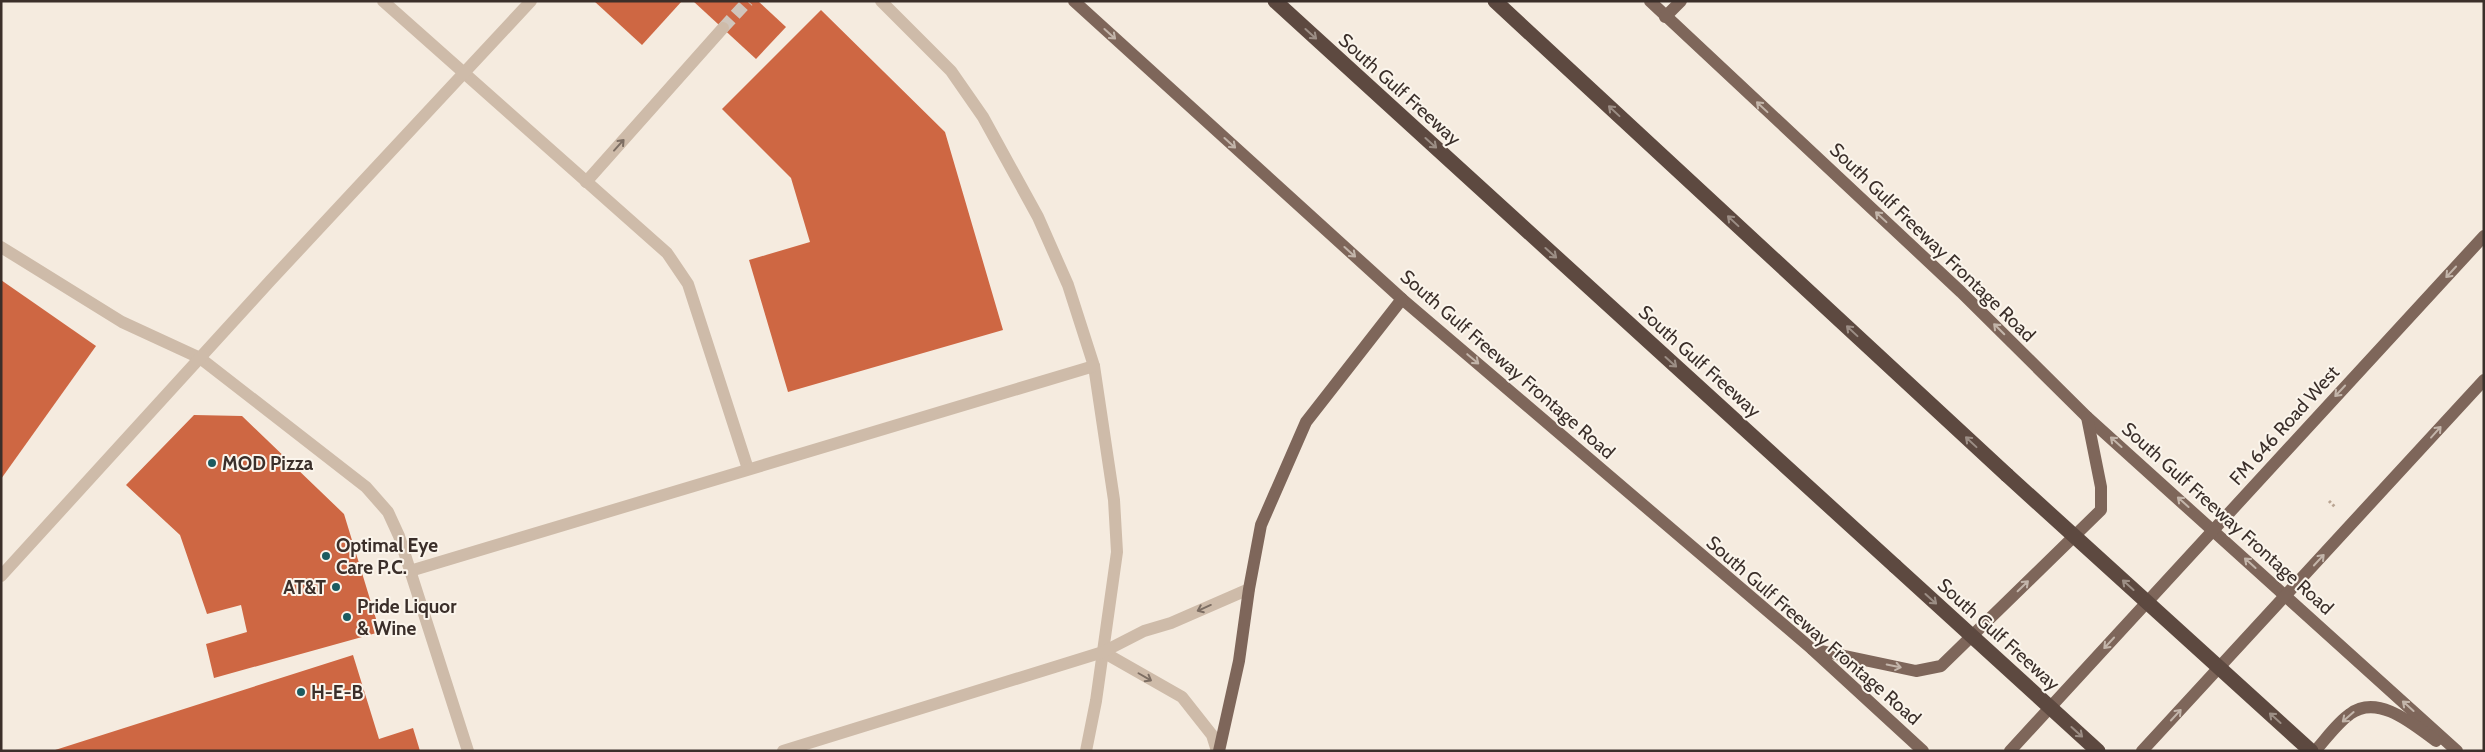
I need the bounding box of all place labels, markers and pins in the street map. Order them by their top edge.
place label: MOD Pizza [222,452,314,475]
marker: MOD Pizza [206,457,218,469]
place label: Optimal Eye Care P.C. [336,534,438,579]
marker: Optimal Eye Care P.C. [320,550,332,562]
place label: AT&T [283,576,326,599]
marker: AT&T [330,581,342,593]
place label: Pride Liquor & Wine [357,595,457,640]
marker: Pride Liquor & Wine [341,611,353,623]
place label: H-E-B [311,681,363,704]
marker: H-E-B [295,686,307,698]

